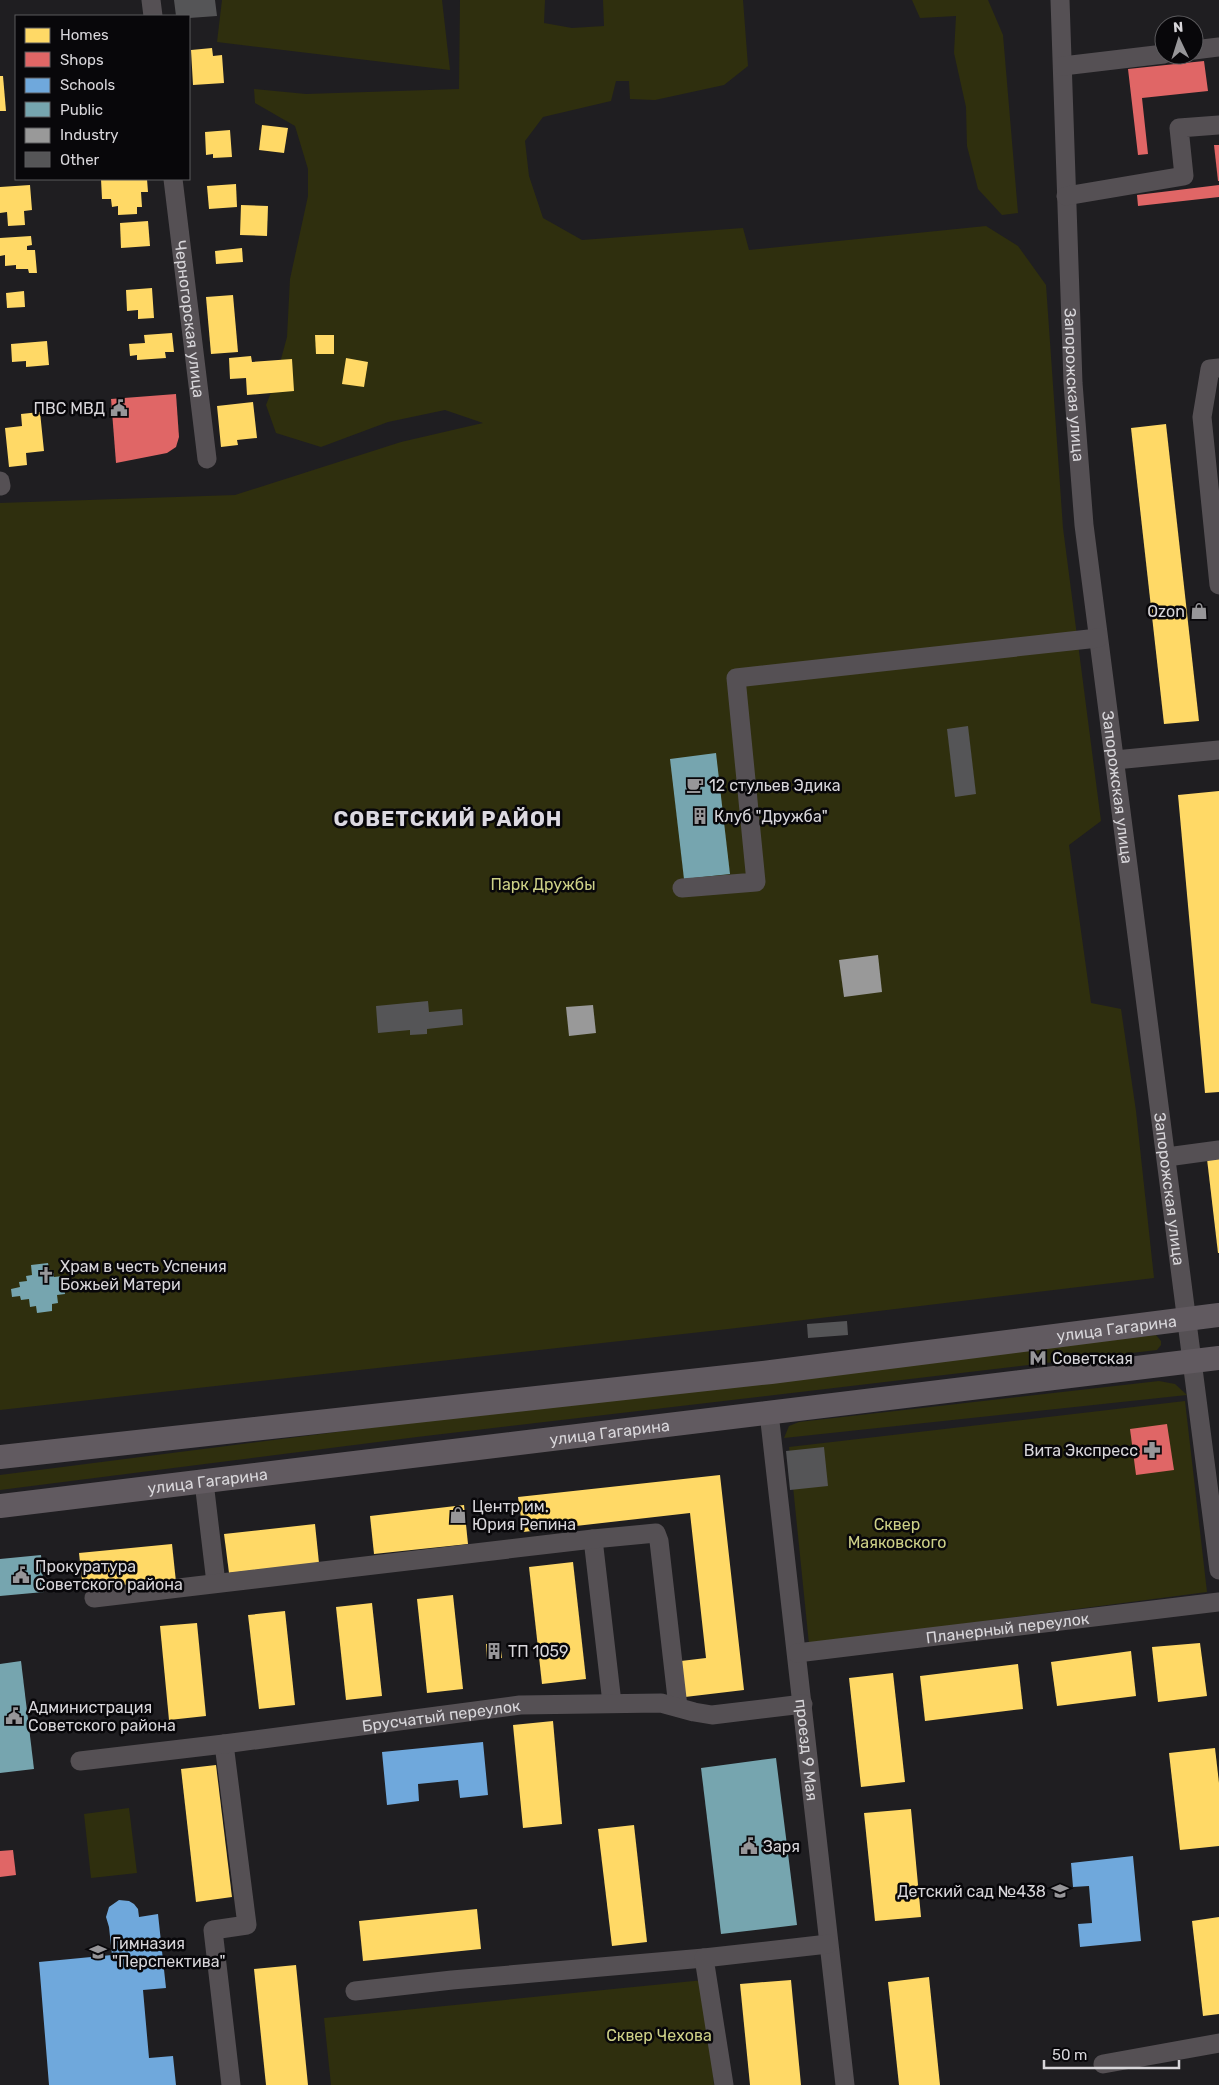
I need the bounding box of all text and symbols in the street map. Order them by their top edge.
legend [15,15,190,180]
north arrow [1154,15,1204,65]
text: N [1173,19,1184,36]
text: Homes [60,26,109,44]
text: Shops [60,51,104,69]
text: Schools [60,76,116,94]
text: Public [60,101,103,119]
text: Industry [60,126,119,144]
text: Other [60,151,100,169]
street label: Черногорская улица [171,239,208,399]
street label: Запорожская улица [1060,308,1088,462]
public building icon: ПВС МВД [109,398,129,418]
place label: ПВС МВД [34,399,105,418]
shop icon: Ozon [1189,601,1209,621]
place label: Ozon [1147,602,1185,621]
street label: Запорожская улица [1098,710,1137,865]
cafe icon: 12 стульев Эдика [685,775,705,795]
place label: 12 стульев Эдика [709,776,841,795]
district label: СОВЕТСКИЙ РАЙОН [334,806,562,831]
building icon: Клуб "Дружба" [690,806,710,826]
place label: Клуб "Дружба" [714,807,828,826]
park label: Парк Дружбы [490,875,596,894]
street label: Запорожская улица [1150,1111,1189,1266]
place label: Храм в честь Успения Божьей Матери [60,1257,227,1294]
church icon: Храм в честь Успения Божьей Матери [36,1265,56,1285]
street label: улица Гагарина [1055,1311,1178,1346]
metro station icon: Советская [1028,1348,1048,1368]
place label: Советская [1052,1349,1133,1368]
street label: улица Гагарина [548,1416,671,1449]
pharmacy icon: Вита Экспресс [1142,1440,1162,1460]
place label: Вита Экспресс [1024,1441,1138,1460]
street label: улица Гагарина [146,1465,269,1498]
place label: Центр им. Юрия Репина [472,1497,576,1534]
shop icon: Центр им. Юрия Репина [448,1505,468,1525]
park label: Сквер Маяковского [848,1515,946,1552]
place label: Прокуратура Советского района [35,1557,183,1594]
public building icon: Прокуратура Советского района [11,1565,31,1585]
street label: Планерный переулок [925,1609,1091,1647]
building icon: ТП 1059 [484,1641,504,1661]
place label: ТП 1059 [508,1642,569,1661]
street label: Брусчатый переулок [361,1696,522,1736]
place label: Администрация Советского района [28,1698,176,1735]
street label: проезд 9 Мая [791,1698,822,1802]
public building icon: Администрация Советского района [4,1706,24,1726]
public building icon: Заря [739,1836,759,1856]
place label: Заря [763,1837,800,1856]
school or university icon: Детский сад №438 [1050,1881,1070,1901]
place label: Детский сад №438 [897,1882,1046,1901]
place label: Гимназия "Перспектива" [112,1934,225,1971]
school or university icon: Гимназия "Перспектива" [88,1942,108,1962]
park label: Сквер Чехова [606,2026,712,2045]
scale bar [1044,2038,1179,2070]
text: 50 m [1052,2046,1087,2064]

